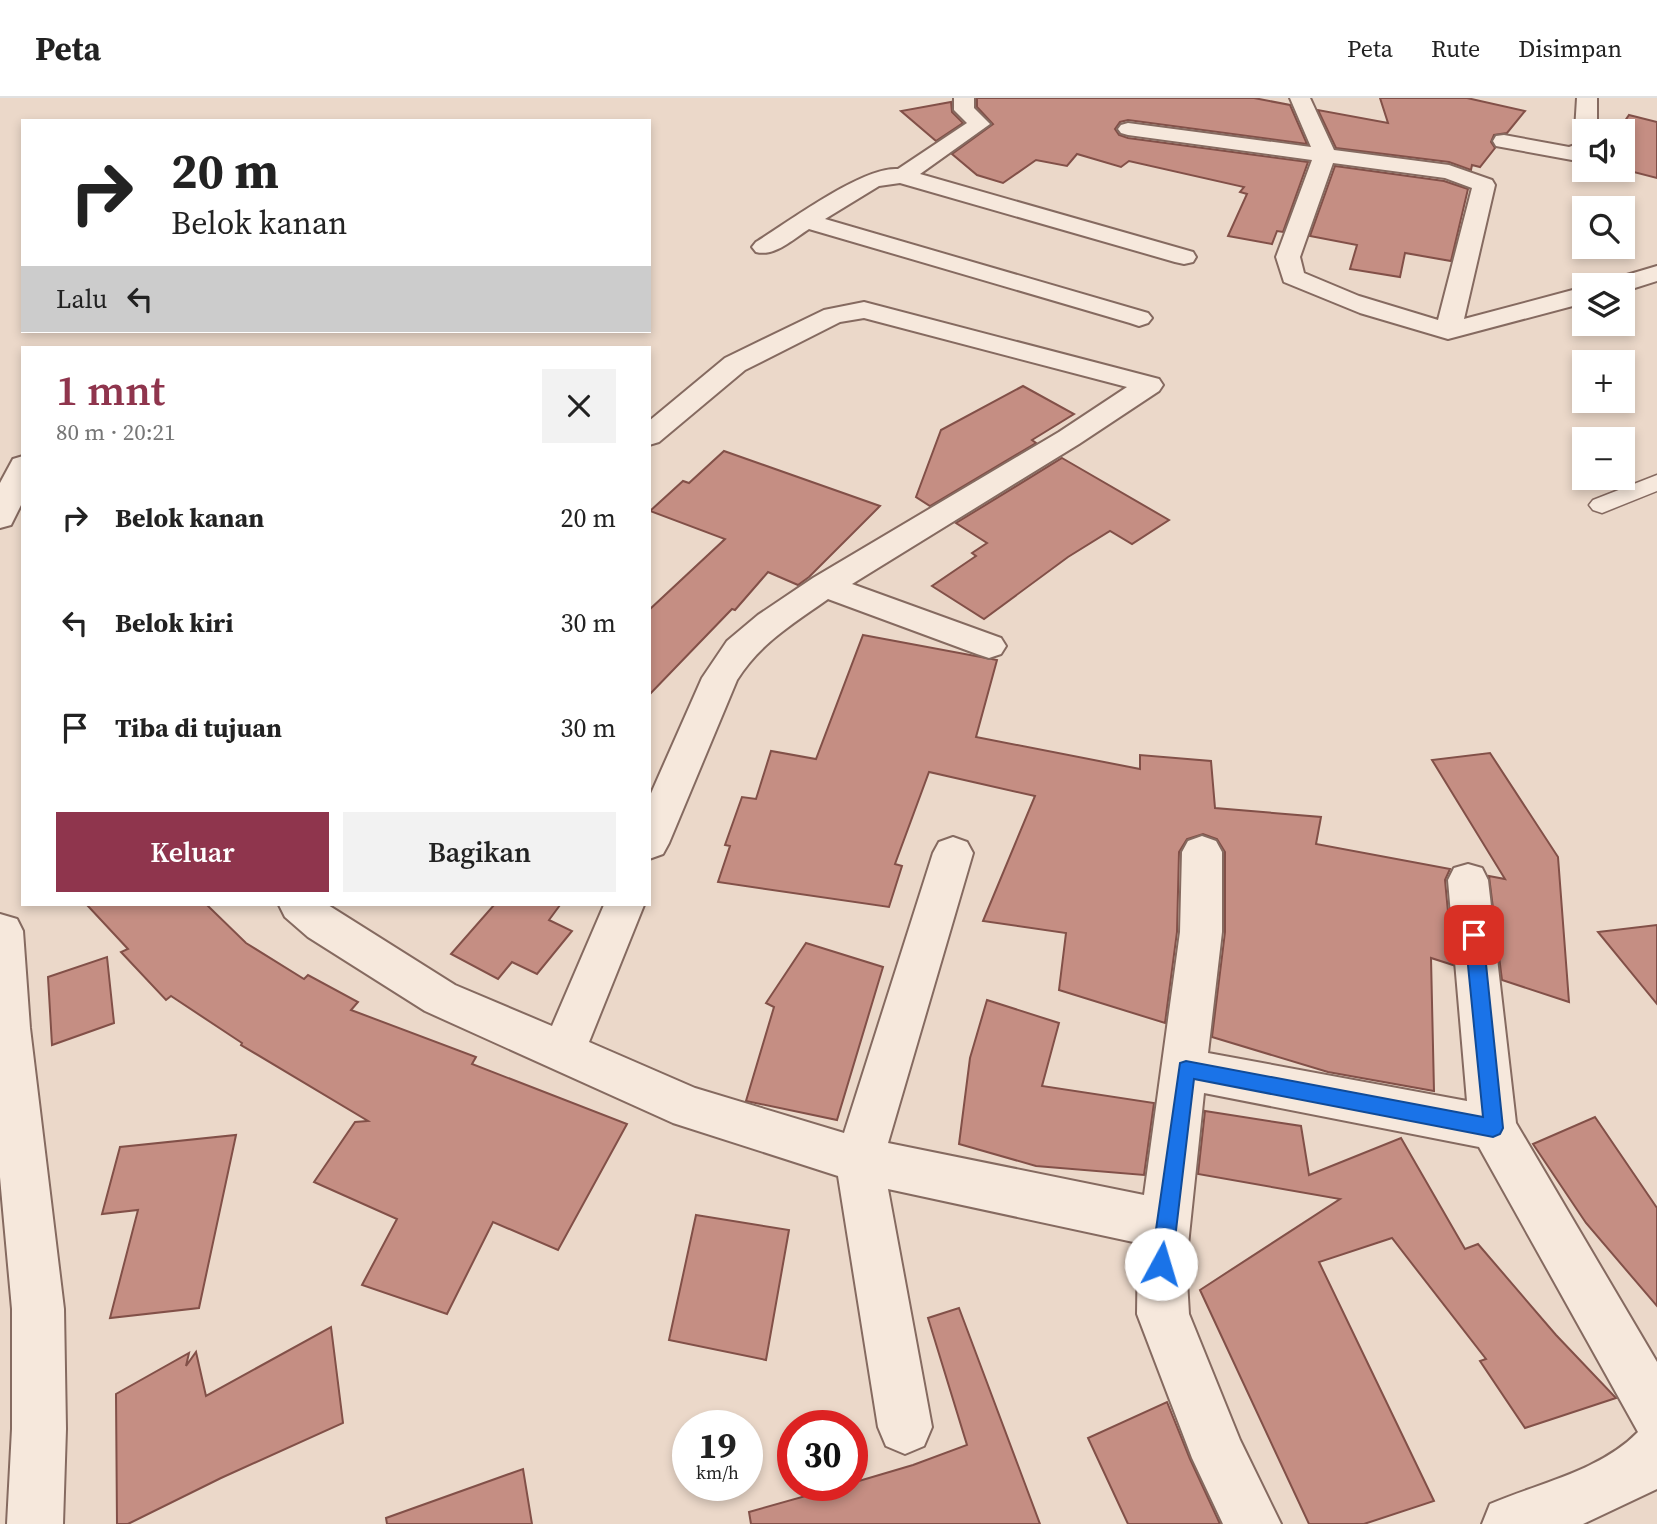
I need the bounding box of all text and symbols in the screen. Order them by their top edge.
text: Peta [35,26,101,71]
text: Peta [1347,32,1393,65]
text: Rute [1431,32,1480,65]
text: Disimpan [1518,32,1622,65]
map controls [1572,119,1635,490]
button: sound [1572,119,1635,182]
text: 20 m [171,137,279,204]
icon: right [56,147,147,238]
button: search [1572,196,1635,259]
text: Belok kanan [171,201,347,245]
button: layers [1572,273,1635,336]
icon: left [121,280,159,318]
text: Lalu [56,281,107,317]
button: + [1572,350,1635,413]
text: 1 mnt [56,361,165,419]
button: close [542,369,616,443]
text: 80 m · 20:21 [56,416,176,448]
button: − [1572,427,1635,490]
icon: right [56,499,94,537]
text: Belok kanan [115,500,264,536]
text: 20 m [561,500,616,536]
icon: left [56,604,94,642]
text: Belok kiri [115,605,233,641]
text: 30 m [561,605,616,641]
icon: arrive [56,709,94,747]
text: Tiba di tujuan [115,710,282,746]
text: 30 m [561,710,616,746]
button: Keluar [56,812,329,892]
button: Bagikan [343,812,616,892]
pin [1444,905,1504,965]
icon: arrive [1455,916,1493,954]
position arrow [1124,1227,1198,1301]
speed limit sign: 30 [777,1410,868,1501]
text: 19 [699,1422,736,1470]
text: km/h [696,1460,739,1485]

